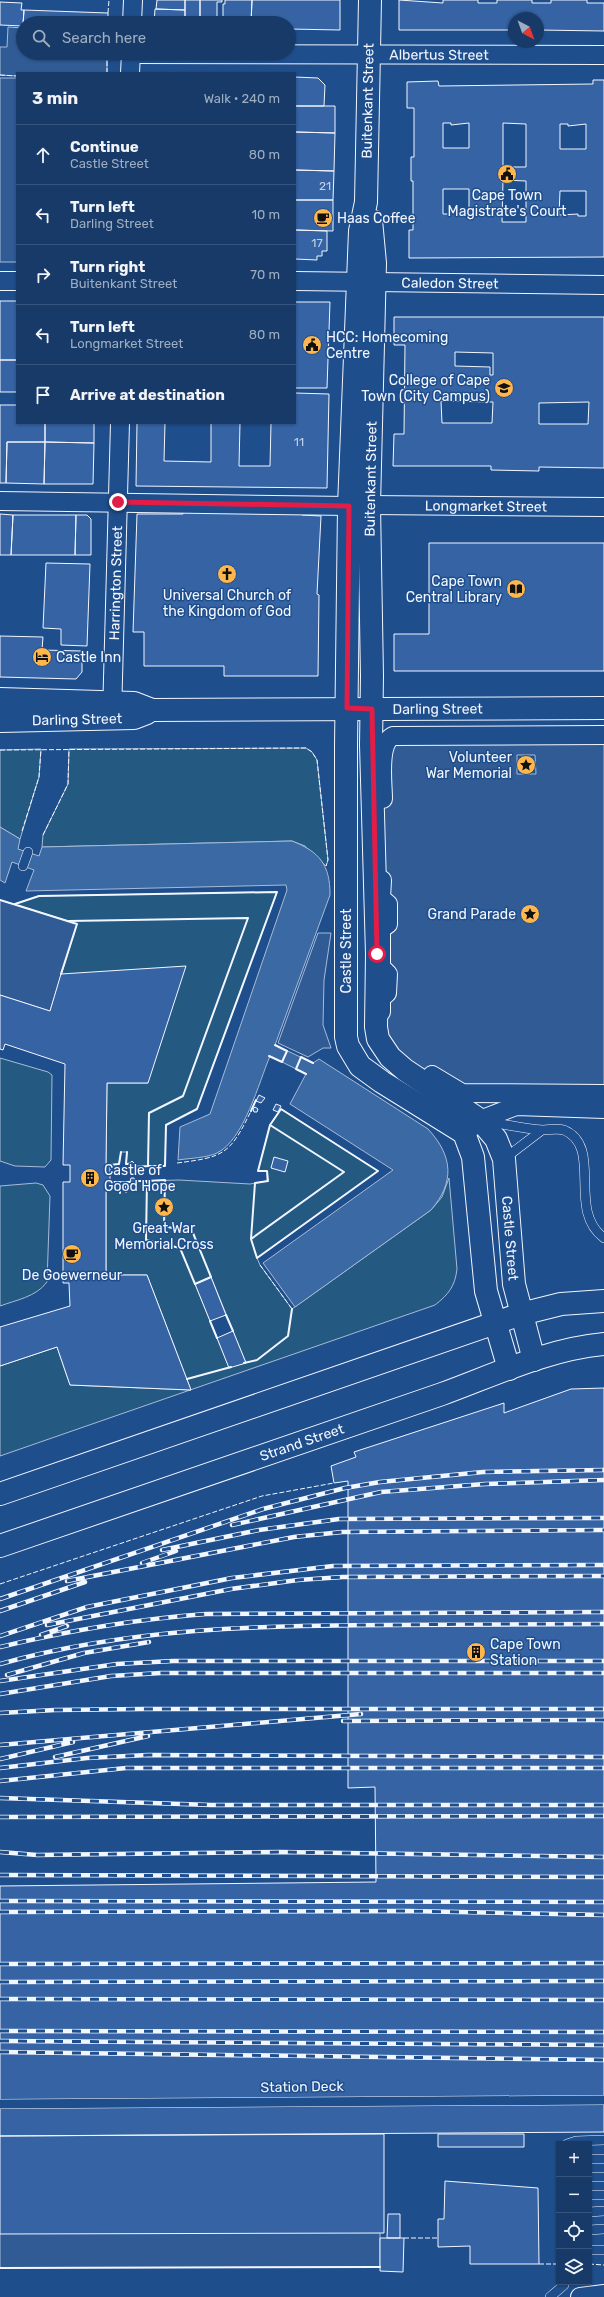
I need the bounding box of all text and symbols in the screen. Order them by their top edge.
north arrow [508,12,544,48]
search box [16,16,296,60]
icon: search [30,27,52,49]
text: Search here [62,29,146,47]
street label: Buitenkant Street [358,43,378,159]
street label: Albertus Street [389,46,489,63]
text: 3 min [32,88,78,108]
text: Walk · 240 m [204,91,280,106]
text: Continue [70,138,139,156]
icon: ahead [32,144,54,166]
text: 80 m [249,147,280,162]
text: Castle Street [70,156,149,171]
public building icon: Cape Town Magistrate's Court [496,163,518,185]
house number: 21 [319,179,331,193]
place label: Cape Town Magistrate's Court [448,187,567,220]
text: Turn left [70,198,135,216]
icon: left [32,204,54,226]
text: 10 m [251,207,280,222]
cafe icon: Haas Coffee [312,207,334,229]
place label: Haas Coffee [337,210,416,227]
text: Darling Street [70,216,154,231]
house number: 17 [311,236,323,250]
text: Turn right [70,258,145,276]
icon: right [32,264,54,286]
text: 70 m [250,267,280,282]
street label: Caledon Street [401,274,499,292]
text: Buitenkant Street [70,276,177,291]
text: Turn left [70,318,135,336]
icon: left [32,324,54,346]
text: 80 m [249,327,280,342]
place label: HCC: Homecoming Centre [326,329,448,362]
public building icon: HCC: Homecoming Centre [301,334,323,356]
text: Longmarket Street [70,336,183,351]
place label: College of Cape Town (City Campus) [361,372,490,405]
school or university icon: College of Cape Town (City Campus) [493,377,515,399]
icon: arrive [32,384,54,406]
text: Arrive at destination [70,386,225,404]
street label: Buitenkant Street [361,421,381,537]
house number: 11 [294,435,304,449]
route end [109,493,127,511]
street label: Longmarket Street [425,497,548,515]
street label: Harrington Street [106,525,126,641]
church icon: Universal Church of the Kingdom of God [216,563,238,585]
place label: Cape Town Central Library [406,573,502,606]
library icon: Cape Town Central Library [505,578,527,600]
place label: Universal Church of the Kingdom of God [163,587,292,620]
hotel icon: Castle Inn [31,646,53,668]
place label: Castle Inn [56,649,121,666]
street label: Darling Street [392,700,483,717]
street label: Darling Street [32,710,123,729]
place label: Volunteer War Memorial [426,749,513,782]
place icon: Volunteer War Memorial [515,754,537,776]
place icon: Grand Parade [519,903,541,925]
place label: Grand Parade [428,906,516,923]
street label: Castle Street [338,908,355,993]
route start [368,945,386,963]
place label: Castle of Good Hope [104,1162,176,1195]
building icon: Castle of Good Hope [79,1167,101,1189]
street label: Castle Street [498,1195,522,1282]
place icon: Great War Memorial Cross [153,1196,175,1218]
place label: Great War Memorial Cross [114,1220,214,1253]
cafe icon: De Goewerneur [61,1243,83,1265]
place label: De Goewerneur [22,1267,123,1284]
street label: Strand Street [257,1420,346,1465]
place label: Cape Town Station [490,1636,561,1669]
building icon: Cape Town Station [465,1641,487,1663]
street label: Station Deck [260,2078,344,2096]
map controls [556,2141,592,2285]
button: + [556,2141,592,2177]
button: − [556,2177,592,2213]
button: locate [556,2213,592,2249]
button: layers [556,2249,592,2285]

